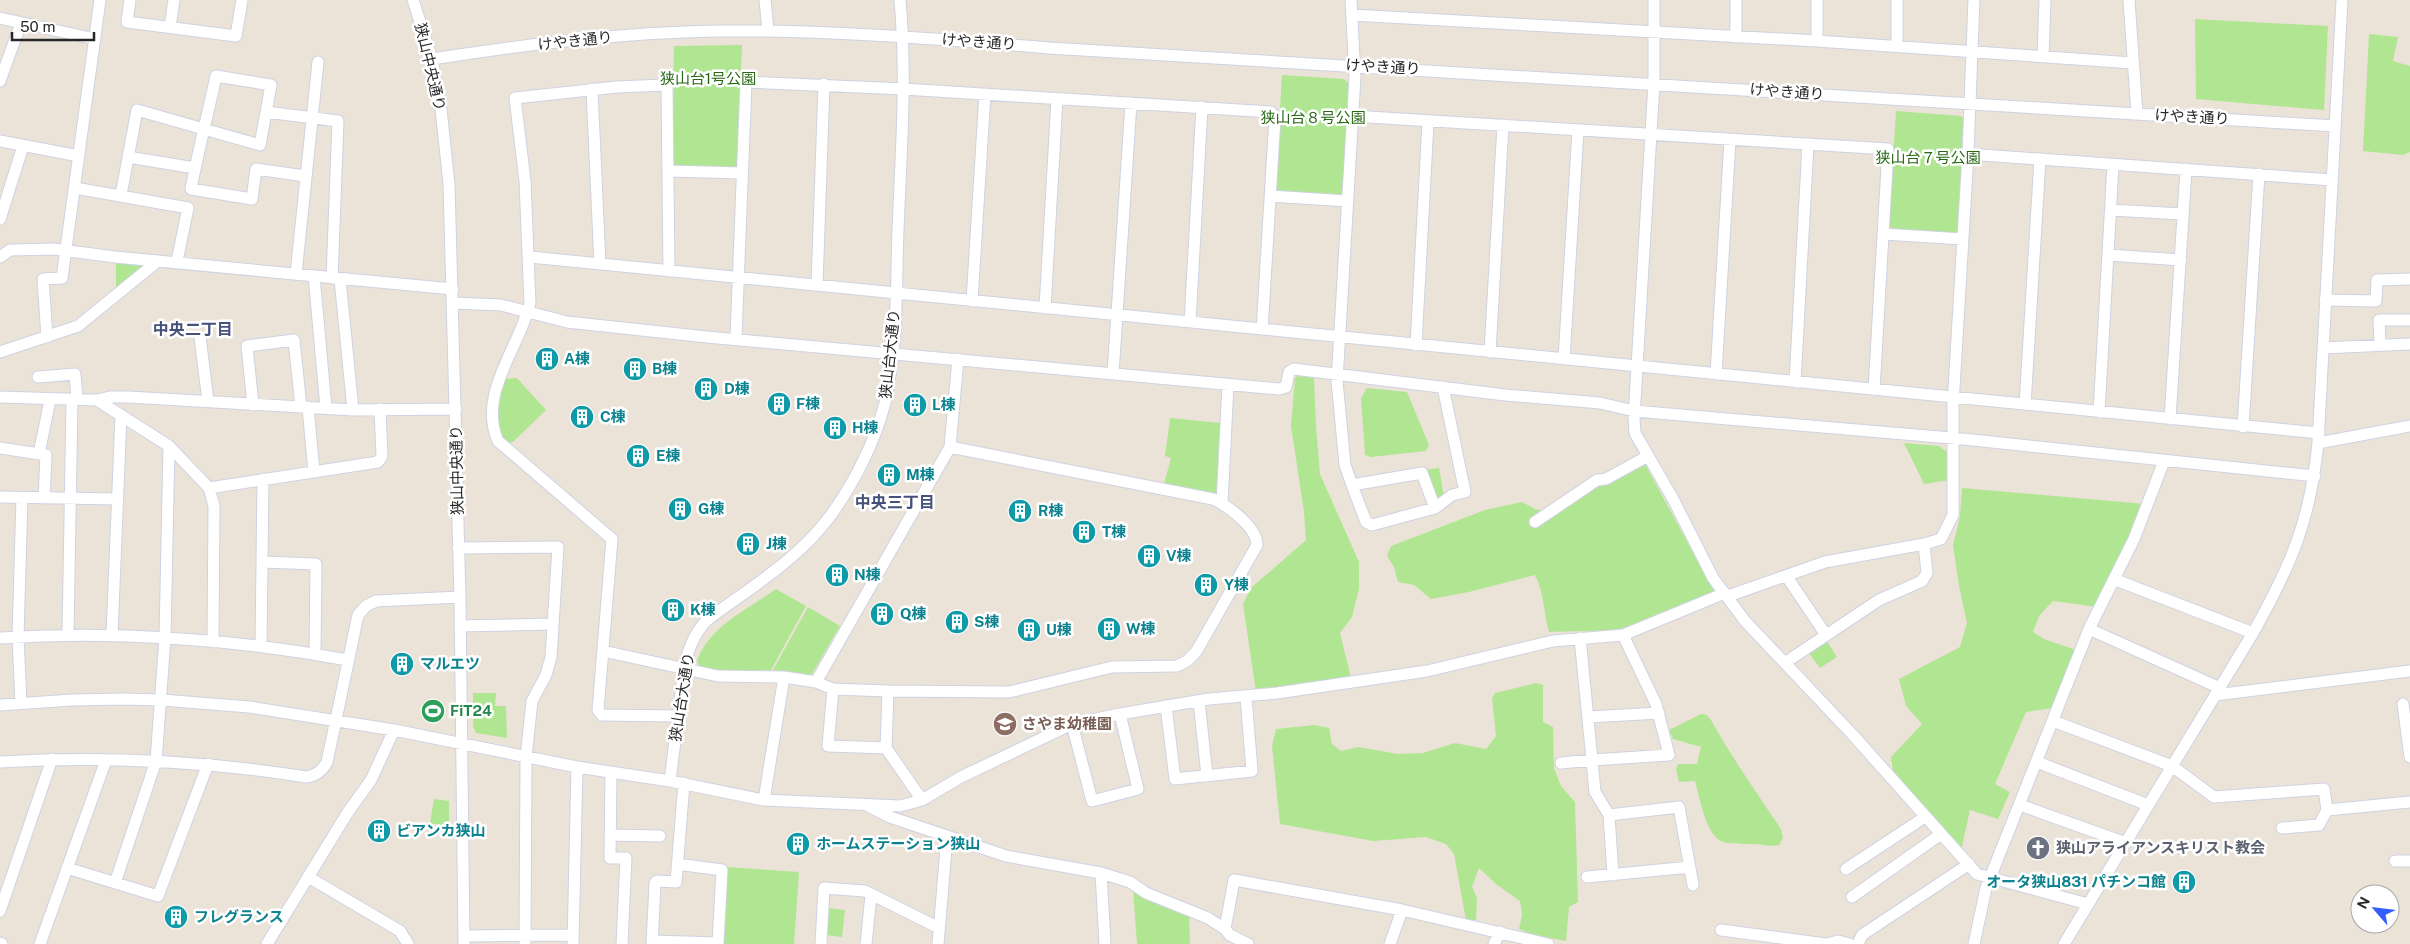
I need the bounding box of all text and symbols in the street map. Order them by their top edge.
scale bar [12,10,95,42]
text: 50 m [20,18,55,35]
street label: 狭山中央通り [412,21,449,113]
street label: けやき通り [537,28,613,53]
street label: けやき通り [941,30,1017,53]
street label: けやき通り [1345,56,1421,77]
park label: 狭山台1号公園 [660,70,756,87]
street label: けやき通り [1749,80,1825,103]
street label: けやき通り [2154,106,2230,127]
park label: 狭山台８号公園 [1260,109,1366,126]
park label: 狭山台７号公園 [1875,149,1981,166]
street label: 狭山台大通り [876,308,903,400]
district label: 中央二丁目 [153,320,233,339]
building icon: A棟 [534,346,560,372]
place label: A棟 [564,350,590,367]
building icon: B棟 [622,356,648,382]
place label: B棟 [652,360,677,377]
building icon: D棟 [693,376,719,402]
place label: D棟 [724,380,750,397]
building icon: F棟 [766,391,792,417]
building icon: L棟 [902,392,928,418]
place label: F棟 [796,395,820,412]
place label: L棟 [932,396,956,413]
building icon: C棟 [569,404,595,430]
place label: C棟 [600,408,626,425]
building icon: H棟 [822,415,848,441]
place label: H棟 [852,419,879,436]
street label: 狭山中央通り [447,425,466,515]
building icon: E棟 [625,443,651,469]
place label: E棟 [656,447,681,464]
building icon: M棟 [876,462,902,488]
place label: M棟 [906,466,935,483]
district label: 中央三丁目 [855,493,935,512]
building icon: G棟 [667,496,693,522]
building icon: R棟 [1007,498,1033,524]
place label: G棟 [698,500,724,517]
place label: R棟 [1038,502,1063,519]
building icon: T棟 [1071,519,1097,545]
place label: T棟 [1102,523,1126,540]
building icon: J棟 [735,531,761,557]
place label: J棟 [766,535,787,552]
building icon: V棟 [1136,543,1162,569]
place label: V棟 [1166,547,1192,564]
building icon: N棟 [824,562,850,588]
place label: N棟 [854,566,881,583]
building icon: Y棟 [1193,572,1219,598]
place label: Y棟 [1224,576,1249,593]
building icon: K棟 [660,597,686,623]
place label: K棟 [690,601,716,618]
building icon: Q棟 [869,601,895,627]
place label: Q棟 [900,605,927,622]
building icon: S棟 [944,609,970,635]
place label: S棟 [974,613,999,630]
building icon: W棟 [1096,616,1122,642]
building icon: U棟 [1016,617,1042,643]
place label: W棟 [1126,620,1156,637]
place label: U棟 [1046,621,1072,638]
building icon: マルエツ [389,651,415,677]
street label: 狭山台大通り [666,651,697,743]
place label: マルエツ [420,655,480,672]
sports icon: FiT24 [420,698,446,724]
place label: FiT24 [450,702,492,719]
school or university icon: さやま幼稚園 [992,711,1018,737]
place label: さやま幼稚園 [1022,715,1112,732]
building icon: ビアンカ狭山 [366,818,392,844]
place label: ビアンカ狭山 [396,822,485,839]
building icon: ホームステーション狭山 [785,831,811,857]
place label: ホームステーション狭山 [816,835,980,852]
church icon: 狭山アライアンスキリスト教会 [2025,835,2051,861]
place label: 狭山アライアンスキリスト教会 [2056,839,2265,856]
building icon: オータ狭山831 パチンコ館 [2171,869,2197,895]
place label: オータ狭山831 パチンコ館 [1986,873,2166,890]
north arrow [2350,884,2400,934]
text: N [2354,894,2373,911]
building icon: フレグランス [163,904,189,930]
place label: フレグランス [194,908,284,925]

